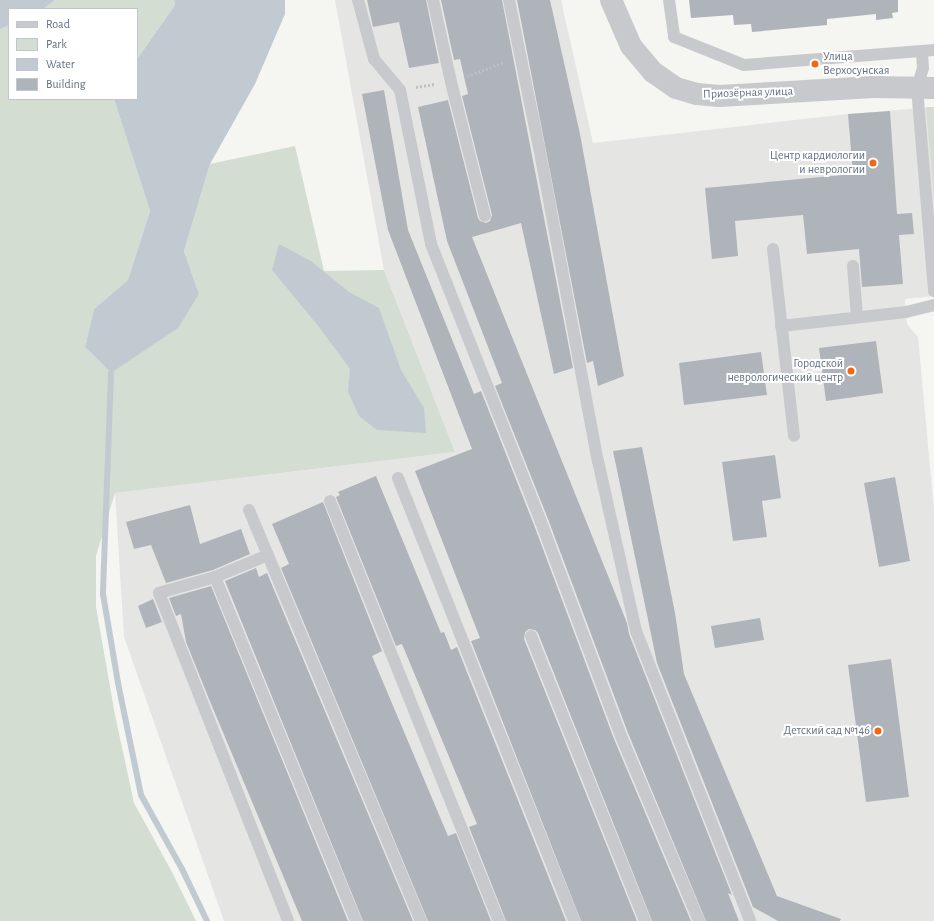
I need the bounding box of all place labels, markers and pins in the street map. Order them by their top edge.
place label: Улица Верхосунская [823,50,889,78]
marker: Улица Верхосунская [810,59,820,69]
place label: Центр кардиологии и неврологии [770,149,865,177]
marker: Центр кардиологии и неврологии [868,158,878,168]
place label: Городской неврологический центр [727,357,843,385]
marker: Городской неврологический центр [846,366,856,376]
place label: Детский сад №146 [783,724,870,738]
marker: Детский сад №146 [873,726,883,736]

